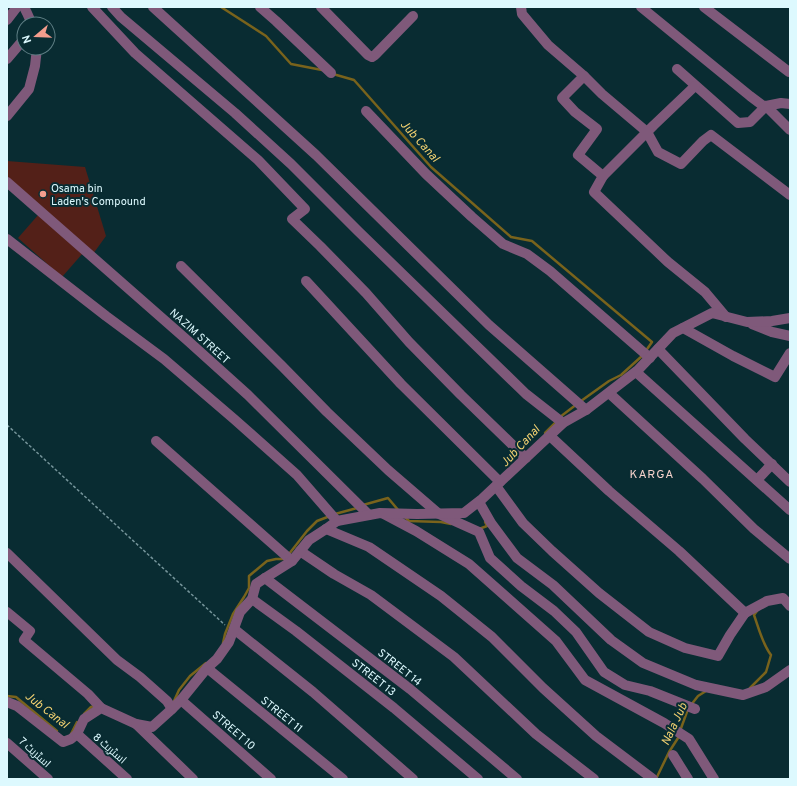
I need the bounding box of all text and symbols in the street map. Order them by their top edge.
north arrow [16,16,56,56]
text: N [20,33,35,45]
water label: Jub Canal [396,117,443,167]
place label: Osama bin Laden's Compound [51,182,146,209]
marker: Osama bin Laden's Compound [38,189,48,199]
street label: NAZIM STREET [166,306,232,367]
water label: Jub Canal [497,422,545,471]
district label: KARGA [630,467,674,483]
street label: STREET 14 [374,646,424,690]
street label: STREET 13 [348,656,398,699]
water label: Jub Canal [21,689,72,733]
street label: STREET 11 [258,694,305,736]
water label: Nala Jub [658,700,692,748]
street label: STREET 10 [209,708,258,753]
street label: اسٹریٹ 8 [90,730,129,767]
street label: اسٹریٹ 7 [15,735,53,771]

